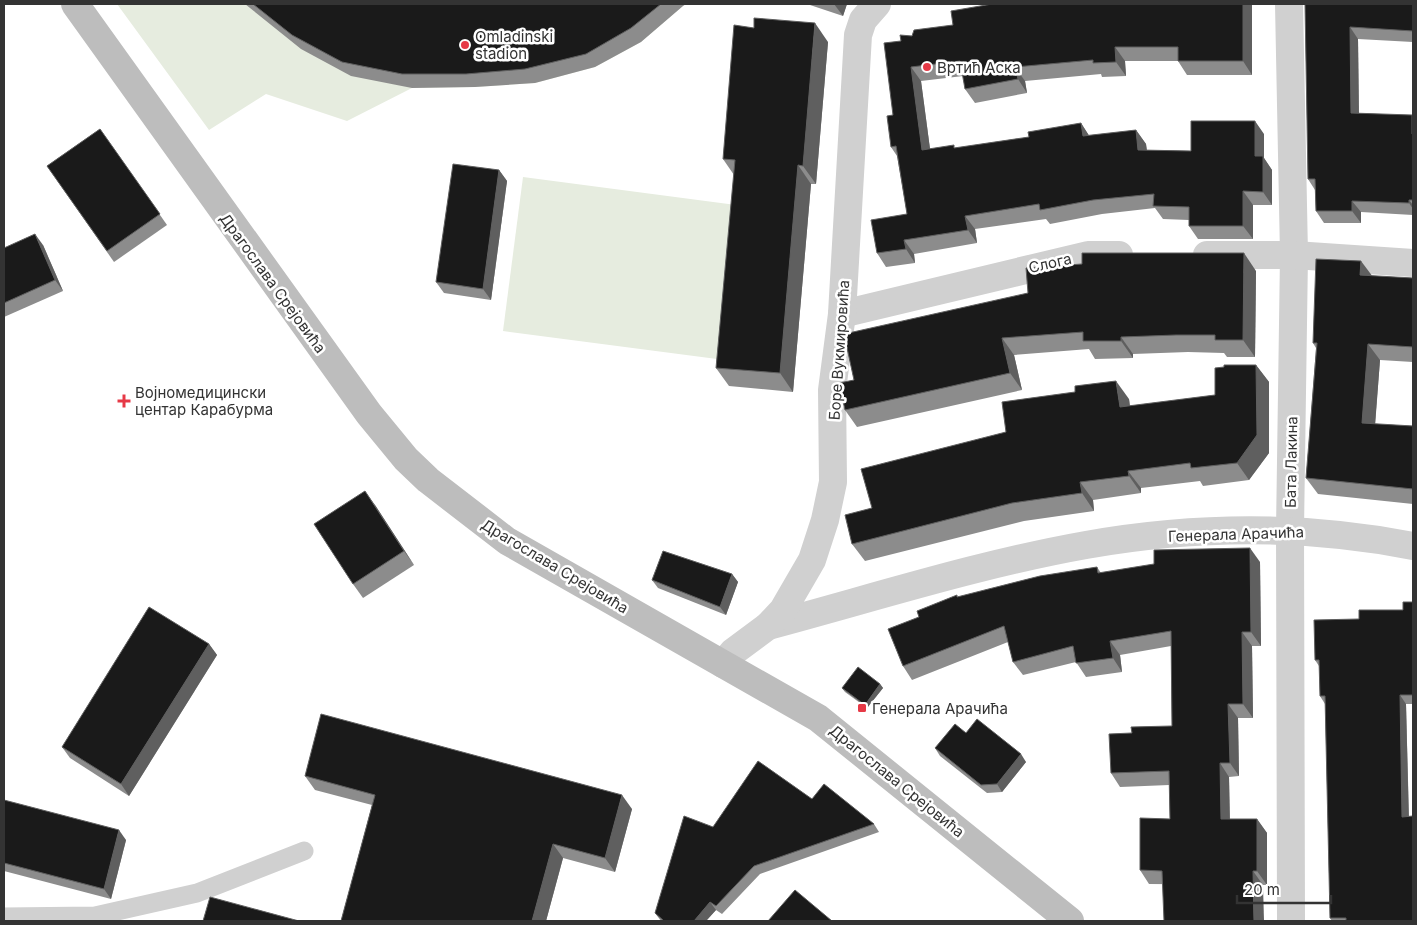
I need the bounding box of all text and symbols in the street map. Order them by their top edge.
place label: Omladinski stadion [475,27,553,63]
marker: Omladinski stadion [459,39,471,51]
place label: Вртић Аска [937,58,1021,77]
marker: Вртић Аска [921,61,933,73]
street label: Драгослава Срејовића [216,209,330,357]
street label: Слога [1027,249,1073,277]
street label: Боре Вукмировића [825,279,853,421]
place label: Војномедицински центар Карабурма [135,383,273,419]
marker: Војномедицински центар Карабурма [117,394,131,408]
street label: Бата Лакина [1281,416,1301,508]
street label: Драгослава Срејовића [478,515,632,617]
street label: Генерала Арачића [1168,522,1304,546]
place label: Генерала Арачића [872,699,1008,718]
marker: Генерала Арачића [856,702,868,714]
street label: Драгослава Срејовића [826,721,968,841]
scale bar [1237,872,1331,904]
text: 20 m [1244,880,1280,899]

